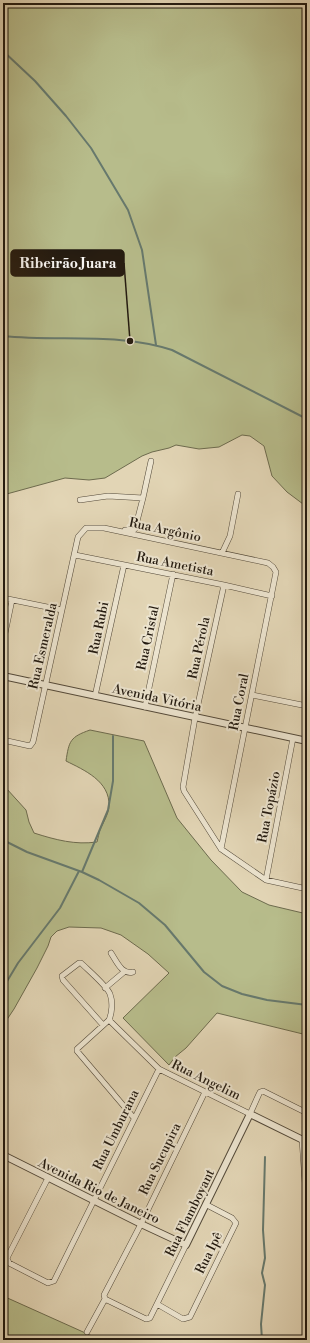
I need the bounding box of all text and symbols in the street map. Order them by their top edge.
callout: Ribeirão Juara [11,250,124,276]
text: Ribeirão Juara [20,255,117,273]
street label: Rua Argônio [127,515,203,545]
street label: Rua Ametista [135,549,216,579]
street label: Rua Rubi [86,600,112,656]
street label: Rua Esmeralda [25,601,61,691]
street label: Rua Cristal [133,604,163,672]
street label: Rua Pérola [185,615,214,681]
street label: Rua Coral [226,672,252,732]
street label: Avenida Vitória [110,681,204,715]
street label: Rua Topázio [254,770,284,844]
street label: Rua Angelim [169,1056,244,1104]
street label: Rua Umburana [90,1087,143,1173]
street label: Rua Sucupira [136,1120,185,1198]
street label: Avenida Rio de Janeiro [35,1154,162,1227]
street label: Rua Flamboyant [162,1166,218,1260]
street label: Rua Ipê [192,1229,226,1277]

